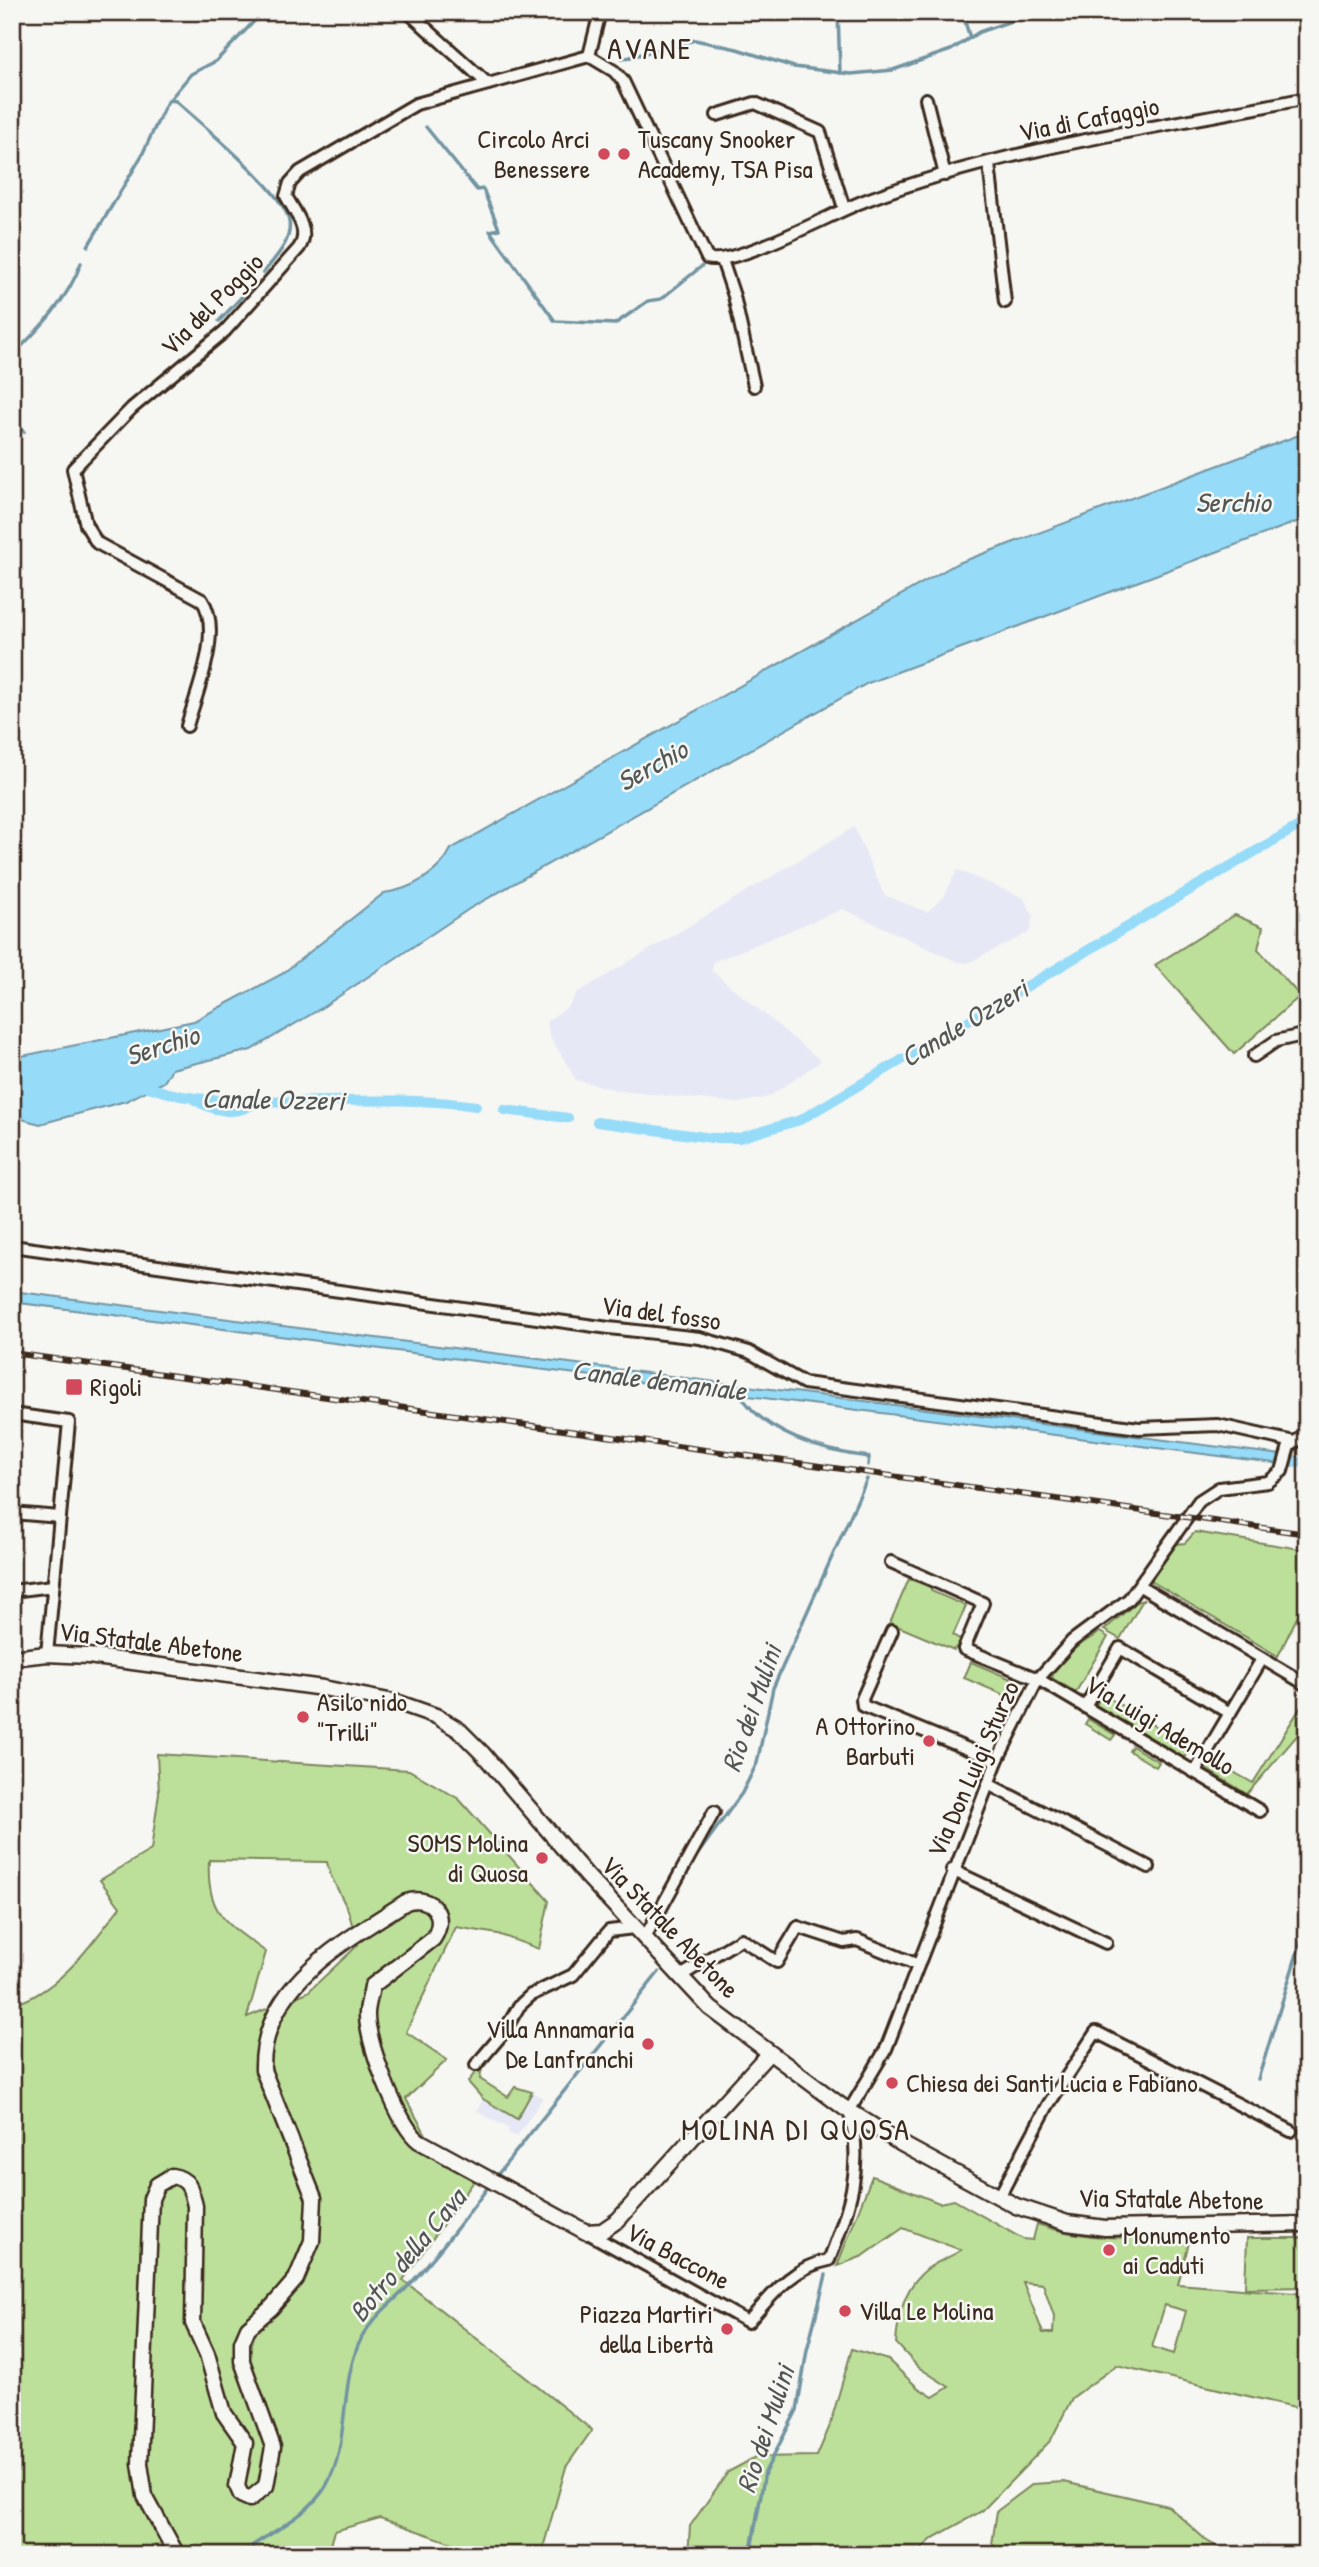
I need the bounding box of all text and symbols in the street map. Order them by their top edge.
district label: AVANE [607,28,693,68]
street label: Via di Cafaggio [1016,88,1162,149]
place label: Circolo Arci Benessere [477,121,590,186]
place label: Tuscany Snooker Academy, TSA Pisa [638,121,813,186]
marker: Circolo Arci Benessere [596,146,612,162]
marker: Tuscany Snooker Academy, TSA Pisa [616,146,632,162]
street label: Via del Poggio [152,244,271,363]
water label: Serchio [1196,483,1272,521]
water label: Serchio [610,729,695,800]
water label: Canale Ozzeri [893,969,1037,1076]
water label: Serchio [120,1015,205,1075]
water label: Canale Ozzeri [201,1079,347,1119]
street label: Via del fosso [599,1287,723,1338]
water label: Canale demaniale [570,1350,750,1410]
place label: Rigoli [90,1369,142,1404]
marker: Rigoli [64,1377,84,1397]
street label: Via Statale Abetone [57,1613,245,1670]
water label: Rio dei Mulini [712,1637,791,1777]
street label: Via Luigi Ademollo [1079,1666,1242,1783]
street label: Via Don Luigi Sturzo [918,1675,1027,1862]
place label: Asilo nido "Trilli" [317,1684,407,1749]
place label: A Ottorino Barbuti [815,1708,915,1773]
marker: Asilo nido "Trilli" [295,1709,311,1725]
marker: A Ottorino Barbuti [921,1733,937,1749]
place label: SOMS Molina di Quosa [408,1825,528,1890]
street label: Via Statale Abetone [593,1848,747,2005]
marker: SOMS Molina di Quosa [534,1850,550,1866]
place label: Villa Annamaria De Lanfranchi [486,2011,634,2076]
marker: Villa Annamaria De Lanfranchi [640,2036,656,2052]
place label: Chiesa dei Santi Lucia e Fabiano [906,2065,1198,2100]
marker: Chiesa dei Santi Lucia e Fabiano [884,2075,900,2091]
district label: MOLINA DI QUOSA [681,2109,911,2149]
water label: Botro della Cava [340,2178,476,2330]
street label: Via Statale Abetone [1078,2179,1264,2218]
street label: Via Baccone [620,2214,736,2297]
place label: Monumento ai Caduti [1123,2217,1230,2282]
marker: Monumento ai Caduti [1101,2242,1117,2258]
place label: Villa Le Molina [859,2293,993,2328]
place label: Piazza Martiri della Libertà [580,2296,713,2361]
marker: Villa Le Molina [837,2303,853,2319]
marker: Piazza Martiri della Libertà [719,2321,735,2337]
water label: Rio dei Mulini [727,2358,804,2498]

